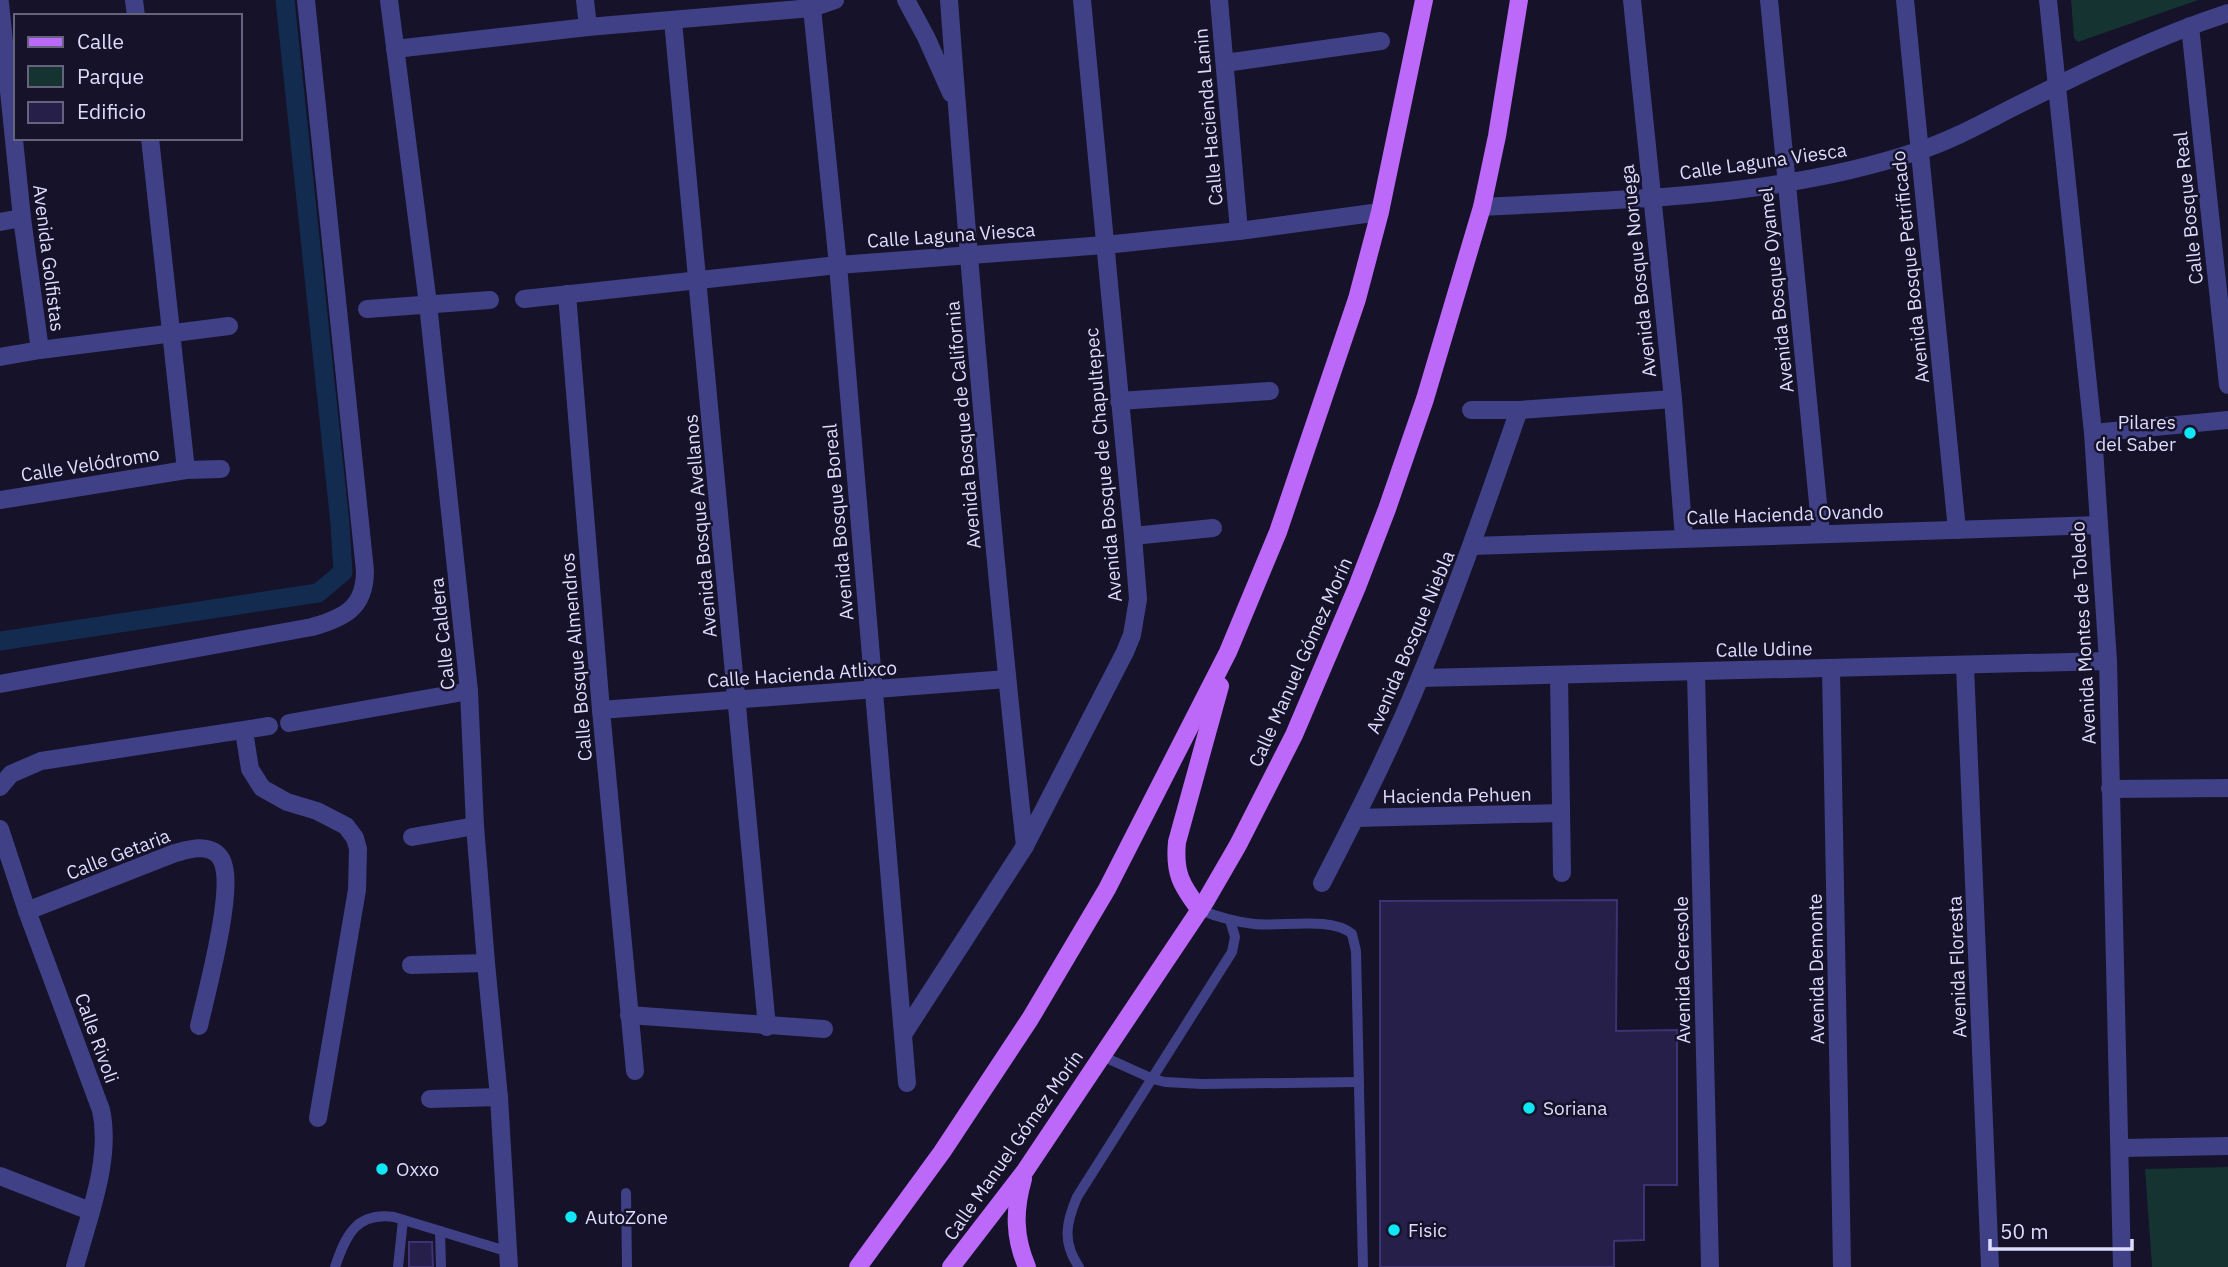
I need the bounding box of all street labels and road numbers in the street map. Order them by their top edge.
street label: Calle Hacienda Lanin [1188,27,1228,207]
street label: Calle Bosque Real [2168,130,2208,286]
street label: Calle Laguna Viesca [1678,137,1848,185]
street label: Avenida Bosque Petrificado [1886,150,1934,384]
street label: Avenida Bosque Noruega [1615,163,1661,379]
street label: Avenida Golfistas [28,183,70,333]
street label: Avenida Bosque Oyamel [1753,186,1799,394]
street label: Calle Laguna Viesca [866,217,1036,253]
street label: Avenida Bosque de California [940,300,986,550]
street label: Avenida Bosque de Chapultepec [1079,326,1127,603]
street label: Avenida Bosque Avellanos [678,413,722,639]
street label: Avenida Bosque Boreal [817,423,859,621]
street label: Calle Velódromo [19,441,161,487]
street label: Calle Hacienda Ovando [1686,499,1884,529]
street label: Avenida Montes de Toledo [2065,521,2101,745]
street label: Avenida Bosque Niebla [1361,547,1459,737]
street label: Calle Bosque Almendros [555,552,597,762]
street label: Calle Manuel Gómez Morín [1243,553,1357,771]
street label: Calle Caldera [424,577,460,691]
street label: Calle Udine [1715,636,1813,662]
street label: Calle Hacienda Atlixco [706,655,898,693]
street label: Hacienda Pehuen [1382,782,1532,808]
street label: Calle Getaria [63,823,173,885]
street label: Avenida Demonte [1803,893,1829,1045]
street label: Avenida Floresta [1943,895,1971,1039]
street label: Avenida Ceresole [1669,896,1695,1044]
street label: Calle Rivoli [70,990,124,1086]
street label: Calle Manuel Gómez Morín [938,1045,1088,1245]

